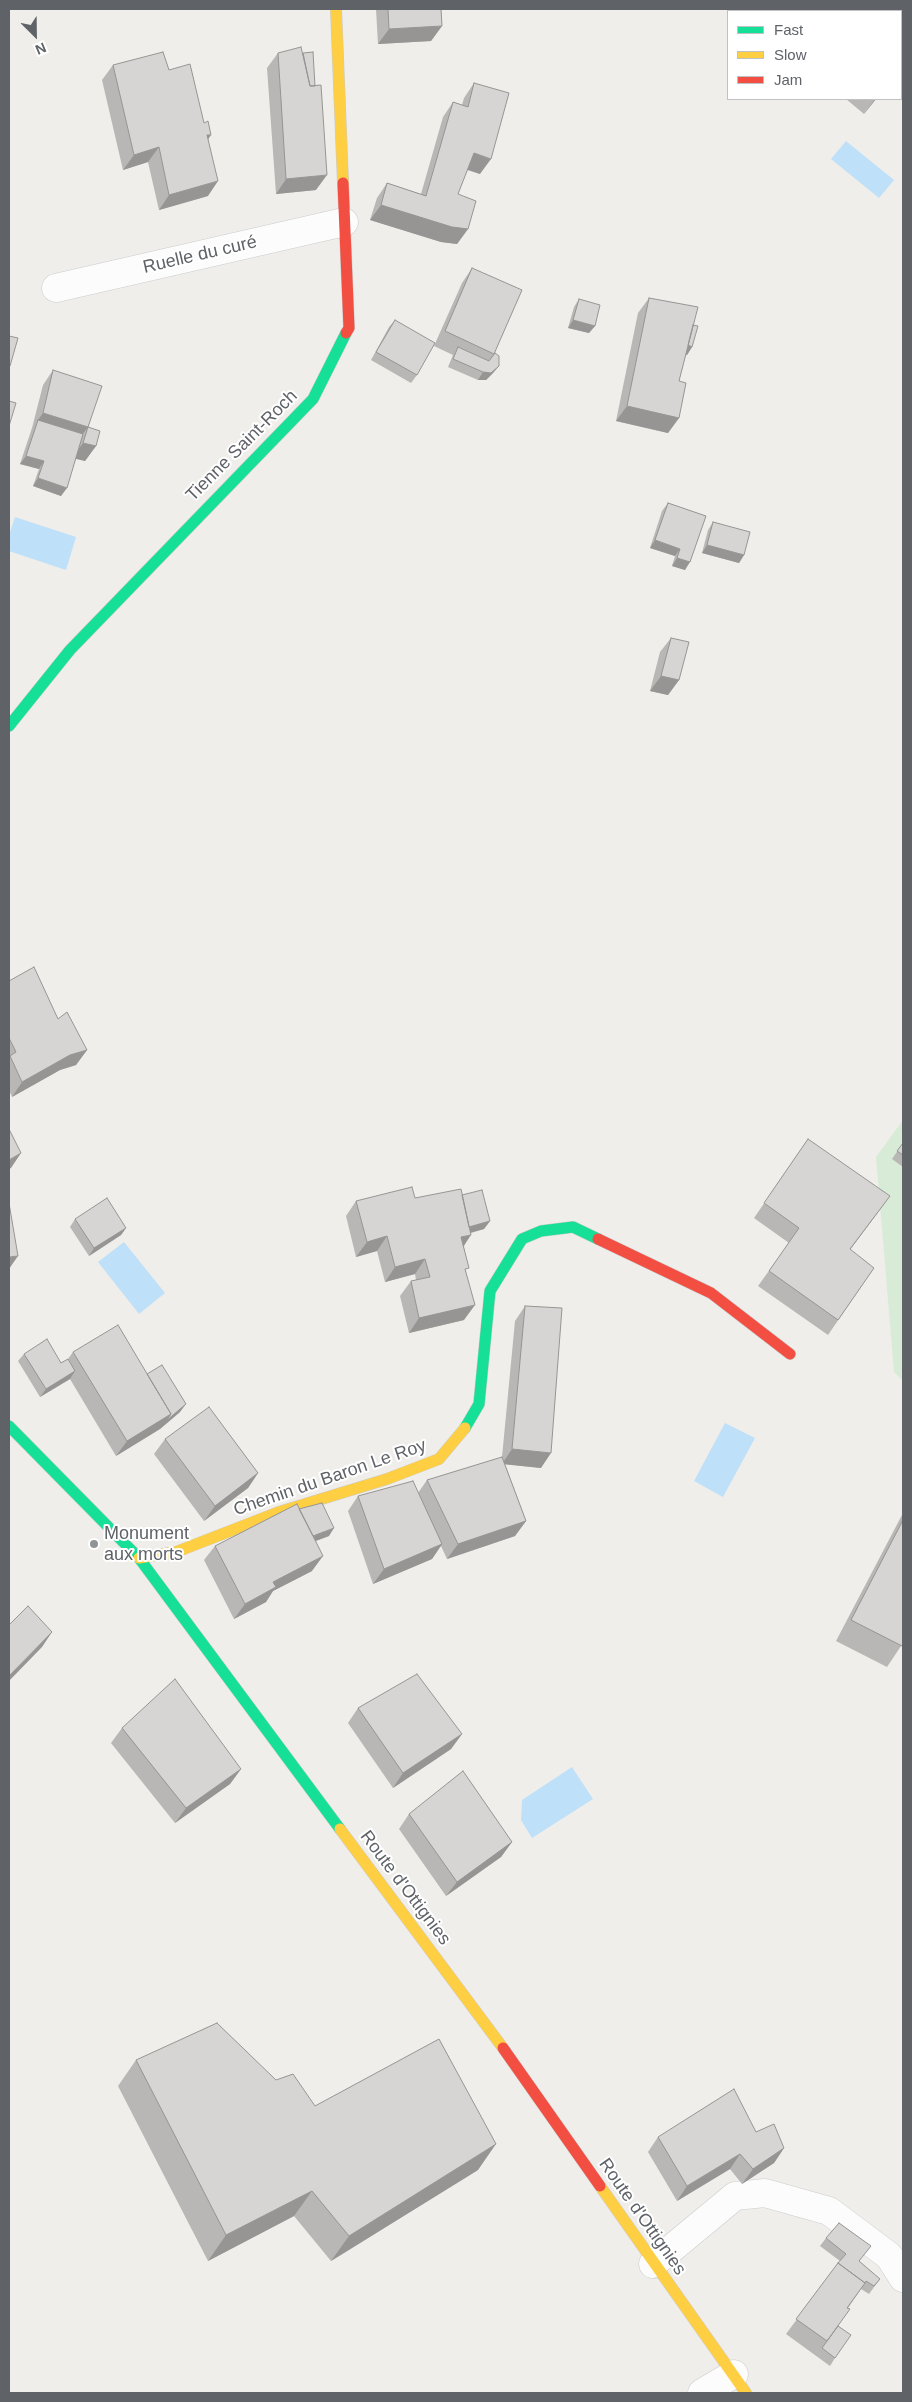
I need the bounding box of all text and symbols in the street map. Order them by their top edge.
north arrow [10,10,60,60]
legend [727,10,902,100]
text: Fast [774,21,803,38]
text: N [33,39,49,58]
text: Slow [774,46,807,63]
text: Jam [774,71,802,88]
street label: Ruelle du curé [141,231,259,279]
street label: Tienne Saint-Roch [182,386,302,506]
street label: Chemin du Baron Le Roy [231,1435,429,1521]
place label: Monument aux morts [104,1523,189,1566]
marker: Monument aux morts [88,1538,100,1550]
street label: Route d'Ottignies [355,1827,455,1949]
street label: Route d'Ottignies [594,2154,690,2280]

